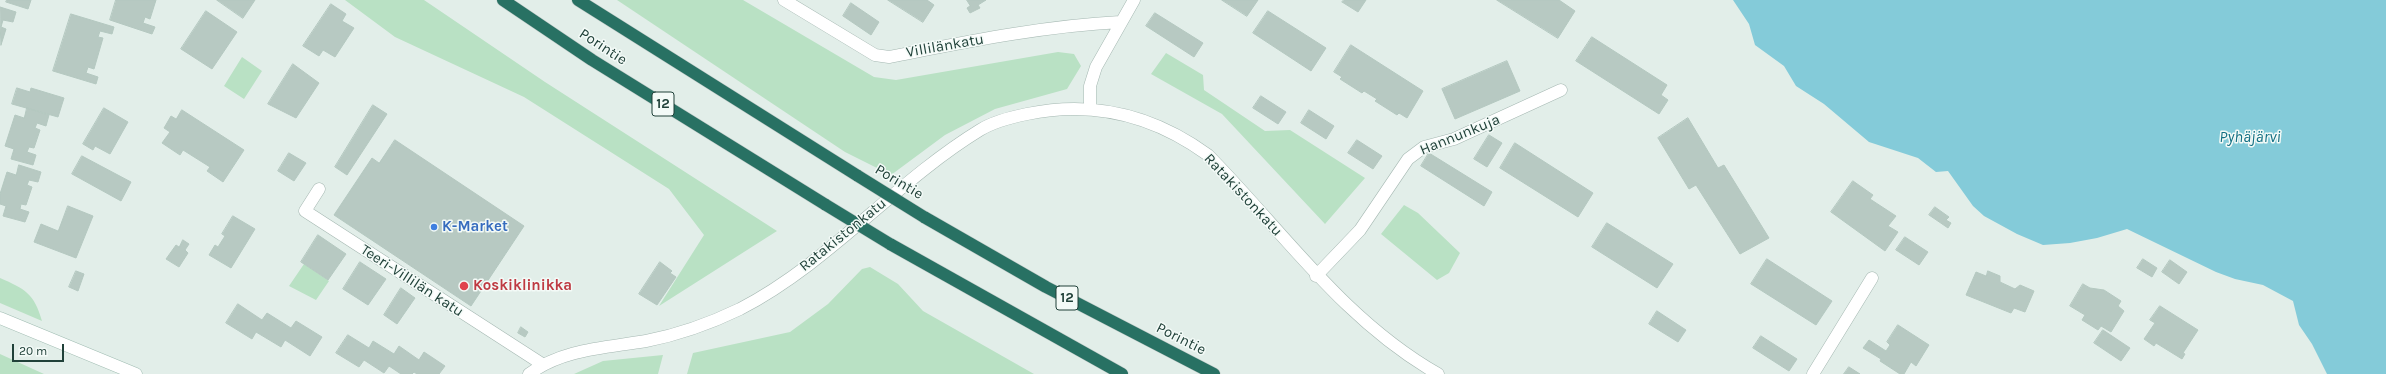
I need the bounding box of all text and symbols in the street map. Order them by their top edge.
street label: Porintie [576,25,630,69]
street label: Villilänkatu [905,30,985,62]
road number: 12 [652,92,674,116]
street label: Hannunkuja [1417,111,1503,159]
water label: Pyhäjärvi [2219,127,2281,147]
street label: Ratakistonkatu [1200,150,1286,240]
street label: Porintie [872,161,926,203]
street label: Ratakistonkatu [796,195,890,275]
place label: K-Market [442,218,508,236]
marker: K-Market [429,222,439,232]
street label: Teeri-Villilän katu [357,241,467,321]
place label: Koskiklinikka [473,277,572,295]
marker: Koskiklinikka [458,280,470,292]
road number: 12 [1056,286,1078,310]
street label: Porintie [1153,319,1209,359]
scale bar [14,336,66,362]
text: 20 m [19,344,47,358]

